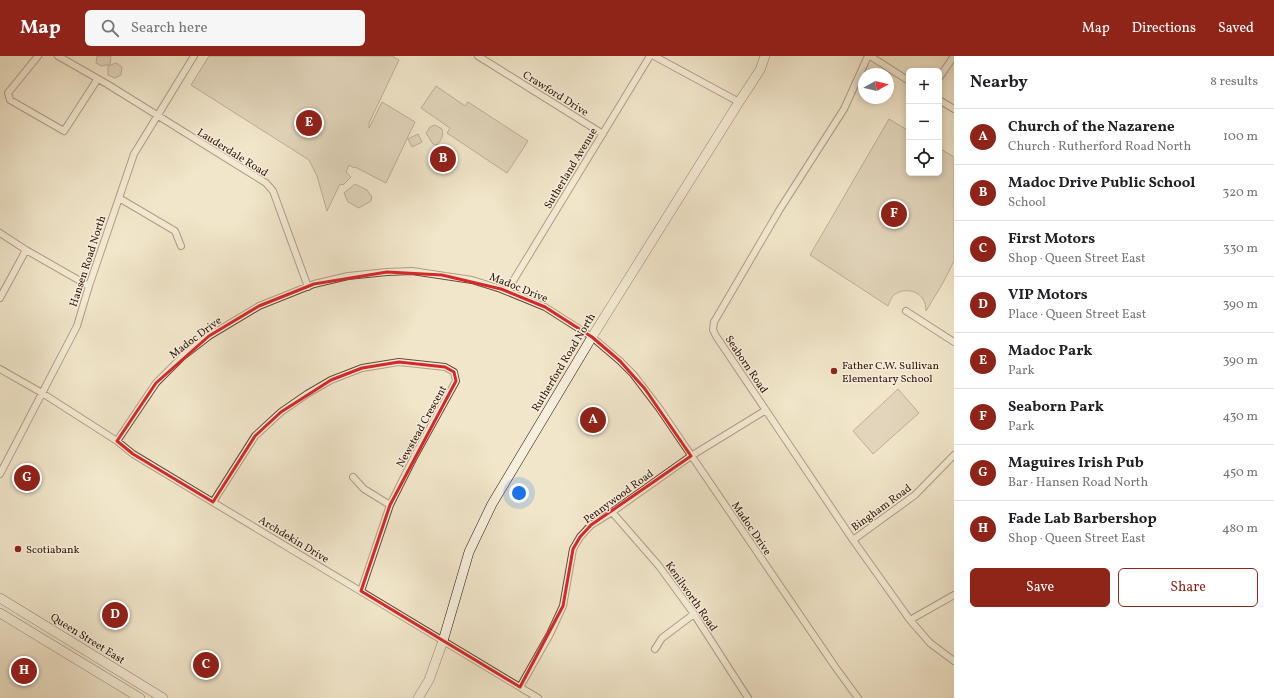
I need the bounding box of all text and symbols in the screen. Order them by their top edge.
search box [85,10,365,46]
text: Map [20,15,61,41]
icon: search [99,17,121,39]
text: Search here [131,18,208,39]
text: Map [1082,19,1110,38]
text: Directions [1132,19,1196,38]
text: Saved [1218,19,1254,38]
street label: Crawford Drive [519,68,591,120]
north arrow [858,68,894,104]
map controls [906,68,942,176]
button: + [906,68,942,104]
text: Nearby [970,71,1028,94]
text: 8 results [1210,73,1258,91]
button: − [906,104,942,140]
pin: E [296,108,322,138]
text: Church of the Nazarene [1008,117,1175,138]
street label: Lauderdale Road [194,125,271,181]
street label: Sutherland Avenue [541,125,601,212]
text: A [978,128,988,146]
text: 100 m [1223,128,1258,146]
text: Church · Rutherford Road North [1008,138,1191,156]
button: locate [906,140,942,176]
pin: B [430,144,456,174]
text: Madoc Drive Public School [1008,173,1195,194]
text: B [979,184,987,202]
text: 320 m [1223,184,1258,202]
text: School [1008,194,1046,212]
pin: F [881,199,907,229]
street label: Hansen Road North [67,214,110,309]
text: First Motors [1008,229,1095,250]
text: C [979,240,987,258]
text: 330 m [1223,240,1258,258]
text: Shop · Queen Street East [1008,250,1146,268]
street label: Madoc Drive [487,270,550,307]
text: VIP Motors [1008,285,1088,306]
text: D [978,296,988,314]
text: 390 m [1223,296,1258,314]
text: Place · Queen Street East [1008,306,1146,324]
street label: Rutherford Road North [529,310,600,415]
street label: Madoc Drive [167,314,225,363]
street label: Seaborn Road [721,333,771,397]
text: Madoc Park [1008,341,1092,362]
text: E [979,352,987,370]
text: 390 m [1223,352,1258,370]
place label: Father C.W. Sullivan Elementary School [842,359,940,387]
text: Park [1008,362,1035,380]
marker: Father C.W. Sullivan Elementary School [829,366,839,376]
street label: Newstead Crescent [394,383,451,470]
text: Seaborn Park [1008,397,1104,418]
pin: A [580,405,606,435]
text: F [979,408,987,426]
text: 430 m [1222,408,1258,426]
text: Park [1008,418,1035,436]
text: Maguires Irish Pub [1008,453,1144,474]
pin: G [14,463,40,493]
text: G [978,464,988,482]
text: 450 m [1223,464,1258,482]
street label: Pennywood Road [581,467,657,528]
text: Bar · Hansen Road North [1008,474,1148,492]
street label: Bingham Road [849,481,915,535]
your location [509,483,529,503]
street label: Madoc Drive [727,499,774,559]
text: Fade Lab Barbershop [1008,509,1157,530]
street label: Archdekin Drive [255,513,331,567]
text: H [978,520,988,538]
text: 480 m [1222,520,1258,538]
text: Shop · Queen Street East [1008,530,1146,548]
place label: Scotiabank [26,543,80,558]
marker: Scotiabank [13,544,23,554]
street label: Kenilworth Road [661,559,720,635]
button: Save [970,568,1110,607]
button: Share [1118,568,1258,607]
pin: D [102,600,128,630]
street label: Queen Street East [47,610,127,668]
pin: C [193,650,219,680]
pin: H [11,656,37,686]

